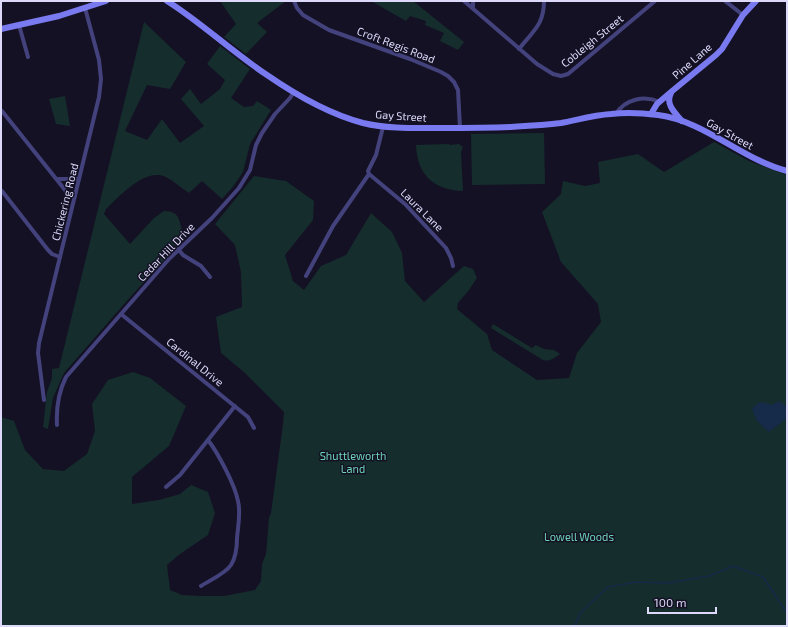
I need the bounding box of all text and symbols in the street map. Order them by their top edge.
street label: Cobleigh Street [558,12,625,70]
street label: Croft Regis Road [355,24,437,65]
street label: Pine Lane [669,40,714,81]
street label: Gay Street [375,107,427,124]
street label: Gay Street [705,115,756,152]
street label: Chickering Road [49,162,80,242]
street label: Laura Lane [398,186,446,234]
street label: Cedar Hill Drive [135,220,197,284]
street label: Cardinal Drive [164,335,227,389]
park label: Shuttleworth Land [320,449,386,475]
park label: Lowell Woods [544,530,614,543]
scale bar [648,589,716,615]
text: 100 m [654,595,686,609]

